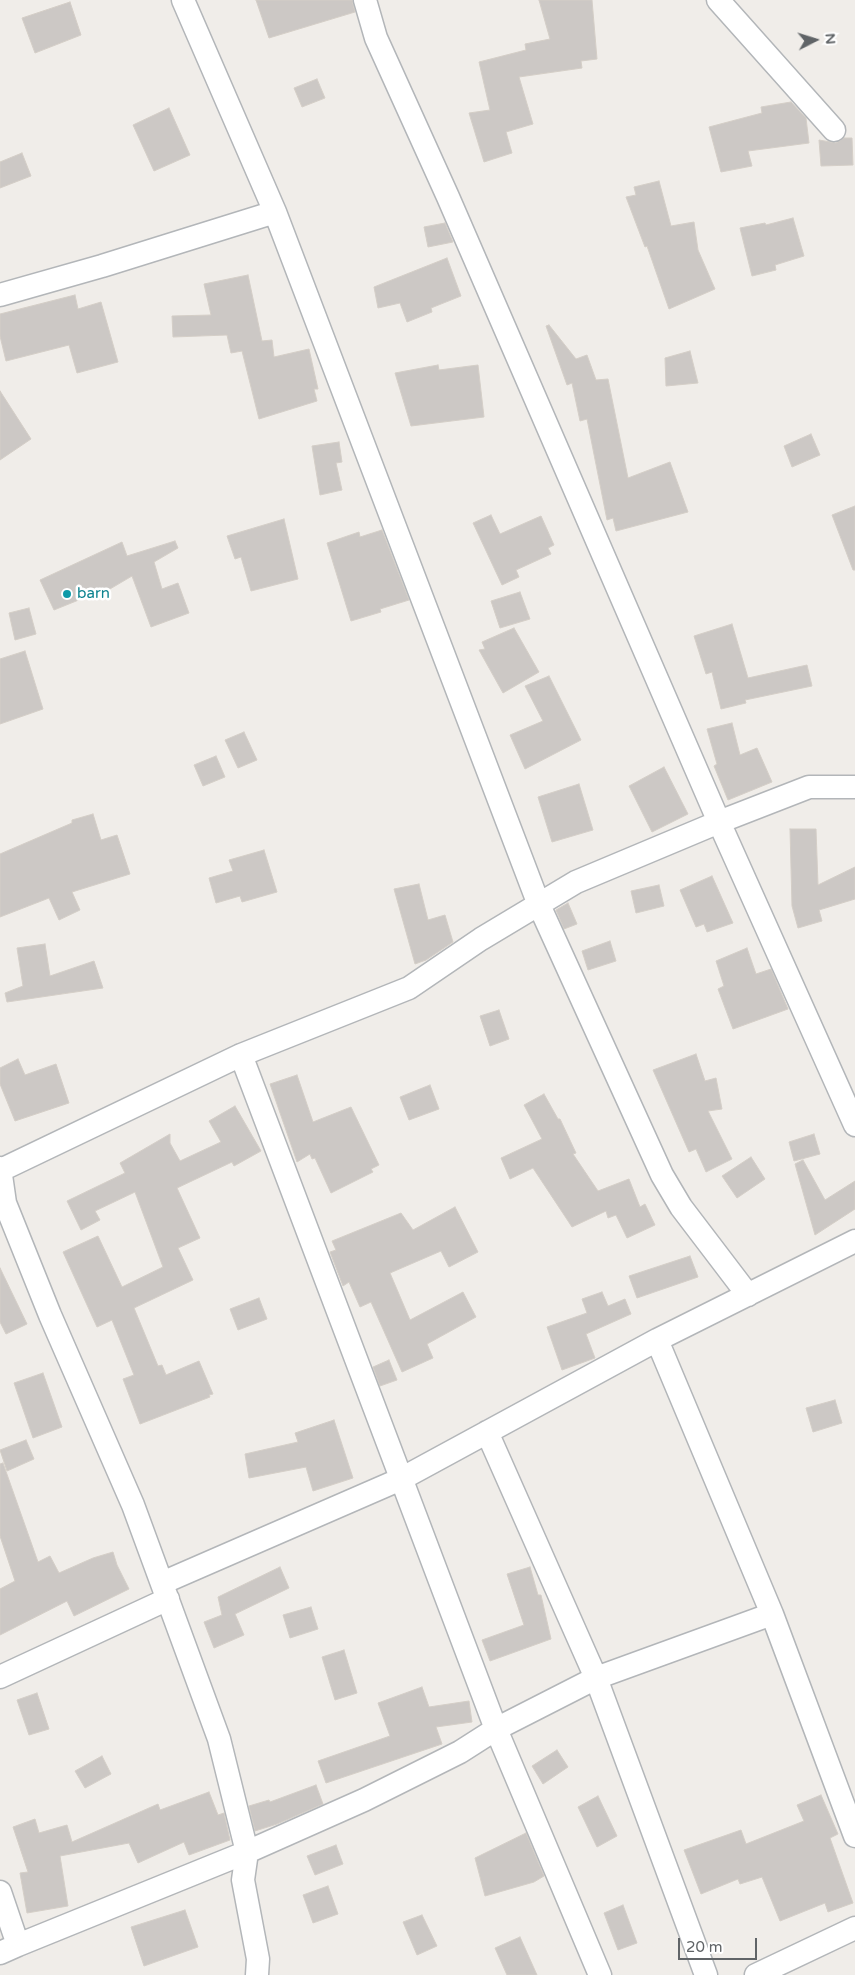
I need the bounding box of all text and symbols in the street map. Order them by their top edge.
north arrow [790,15,840,65]
text: N [821,32,839,45]
place label: barn [77,585,110,603]
marker: barn [61,588,73,600]
scale bar [680,1928,759,1960]
text: 20 m [686,1938,723,1956]

